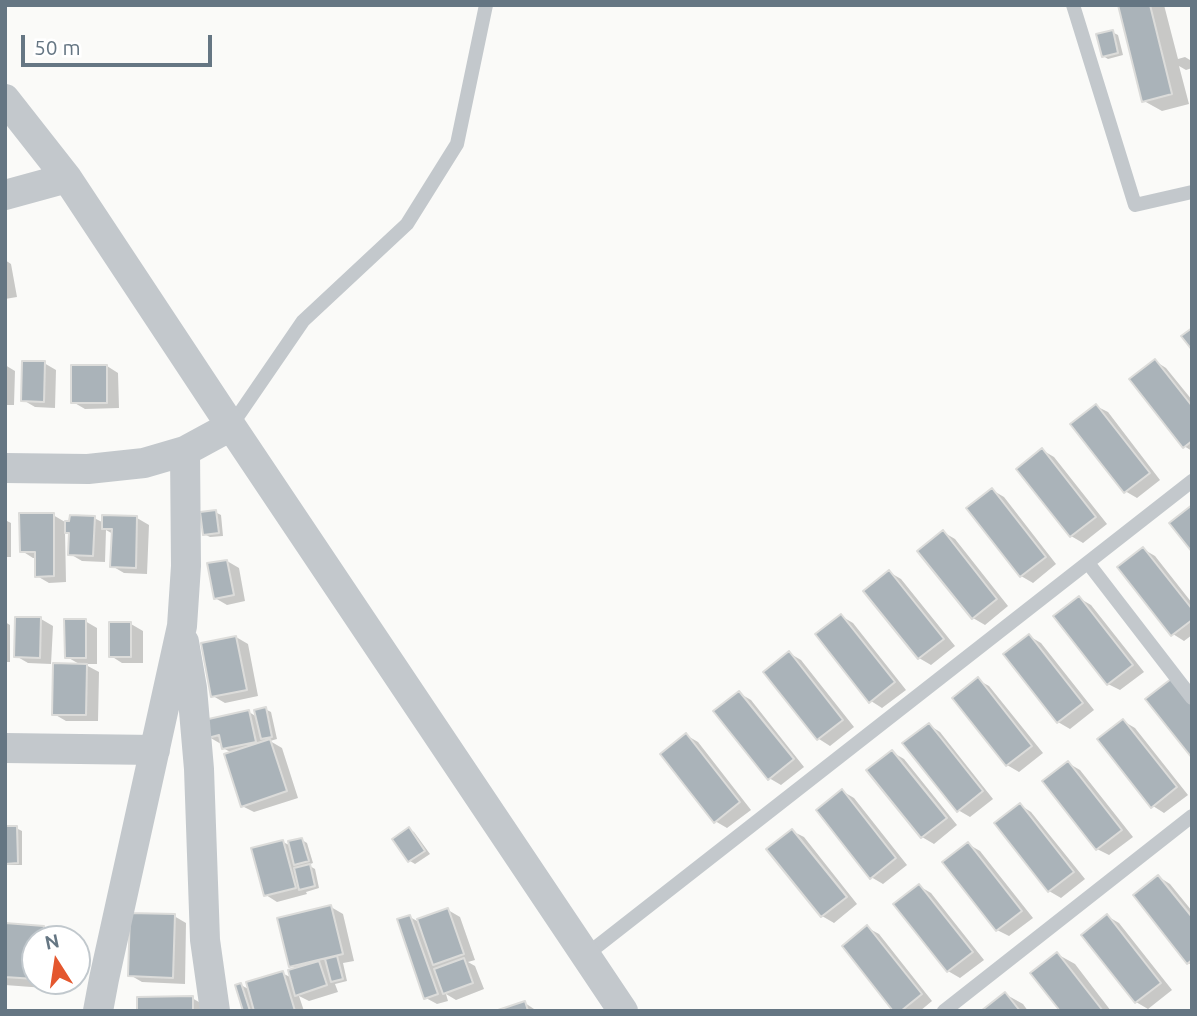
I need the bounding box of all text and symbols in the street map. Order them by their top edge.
scale bar [24,21,215,65]
text: 50 m [34,35,81,59]
north arrow [21,925,91,995]
text: N [43,929,61,954]

